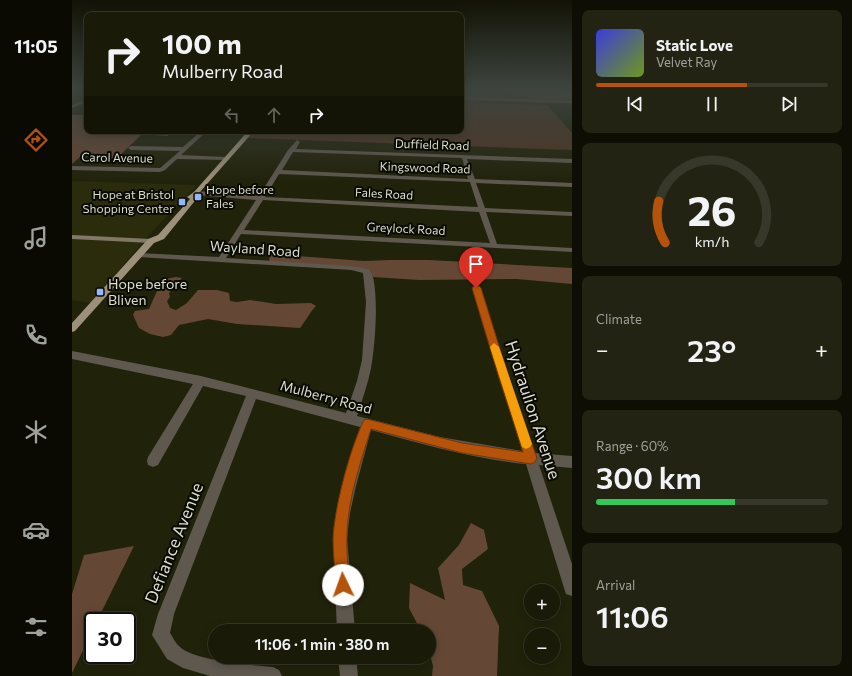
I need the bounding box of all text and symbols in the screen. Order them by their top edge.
text: 100 m [162,26,242,60]
icon: right [96,28,148,80]
text: 11:05 [14,35,58,57]
text: Static Love [656,36,733,54]
text: Velvet Ray [656,54,717,70]
text: Mulberry Road [162,60,283,82]
icon: previous [624,93,646,115]
icon: pause [701,93,723,115]
icon: next [778,93,800,115]
icon: left [221,104,243,126]
icon: ahead [263,104,285,126]
icon: right [305,104,327,126]
icon: directions [22,126,50,154]
street label: Duffield Road [395,136,470,152]
street label: Carol Avenue [81,149,153,165]
street label: Kingswood Road [379,158,471,176]
place label: Hope before Fales [206,182,274,210]
street label: Fales Road [355,184,413,202]
text: 26 [687,184,737,235]
place label: Hope at Bristol Shopping Center [83,187,174,215]
marker: Hope before Fales [193,192,203,202]
marker: Hope at Bristol Shopping Center [177,197,187,207]
street label: Greylock Road [366,219,446,237]
icon: music [22,224,50,252]
text: km/h [695,231,729,249]
street label: Wayland Road [209,237,301,260]
pin [459,247,493,288]
icon: arrive [465,253,487,275]
place label: Hope before Bliven [108,275,187,308]
marker: Hope before Bliven [95,287,105,297]
text: Climate [596,311,642,327]
icon: phone [22,321,50,349]
text: 23° [687,331,736,368]
text: − [596,336,609,363]
text: + [815,336,828,363]
street label: Hydraulion Avenue [501,338,566,482]
street label: Mulberry Road [278,376,374,417]
icon: climate [22,418,50,446]
text: Range · 60% [596,438,669,454]
text: 300 km [596,458,702,495]
street label: Defiance Avenue [140,479,207,606]
icon: car [22,516,50,544]
position arrow [322,564,364,606]
text: Arrival [596,577,635,593]
map controls [524,584,560,664]
button: + [524,584,560,620]
text: 11:06 [596,597,669,634]
speed limit sign: 30 [84,612,136,664]
icon: filters [22,613,50,641]
button: − [524,628,560,664]
text: 11:06 · 1 min · 380 m [255,635,389,653]

